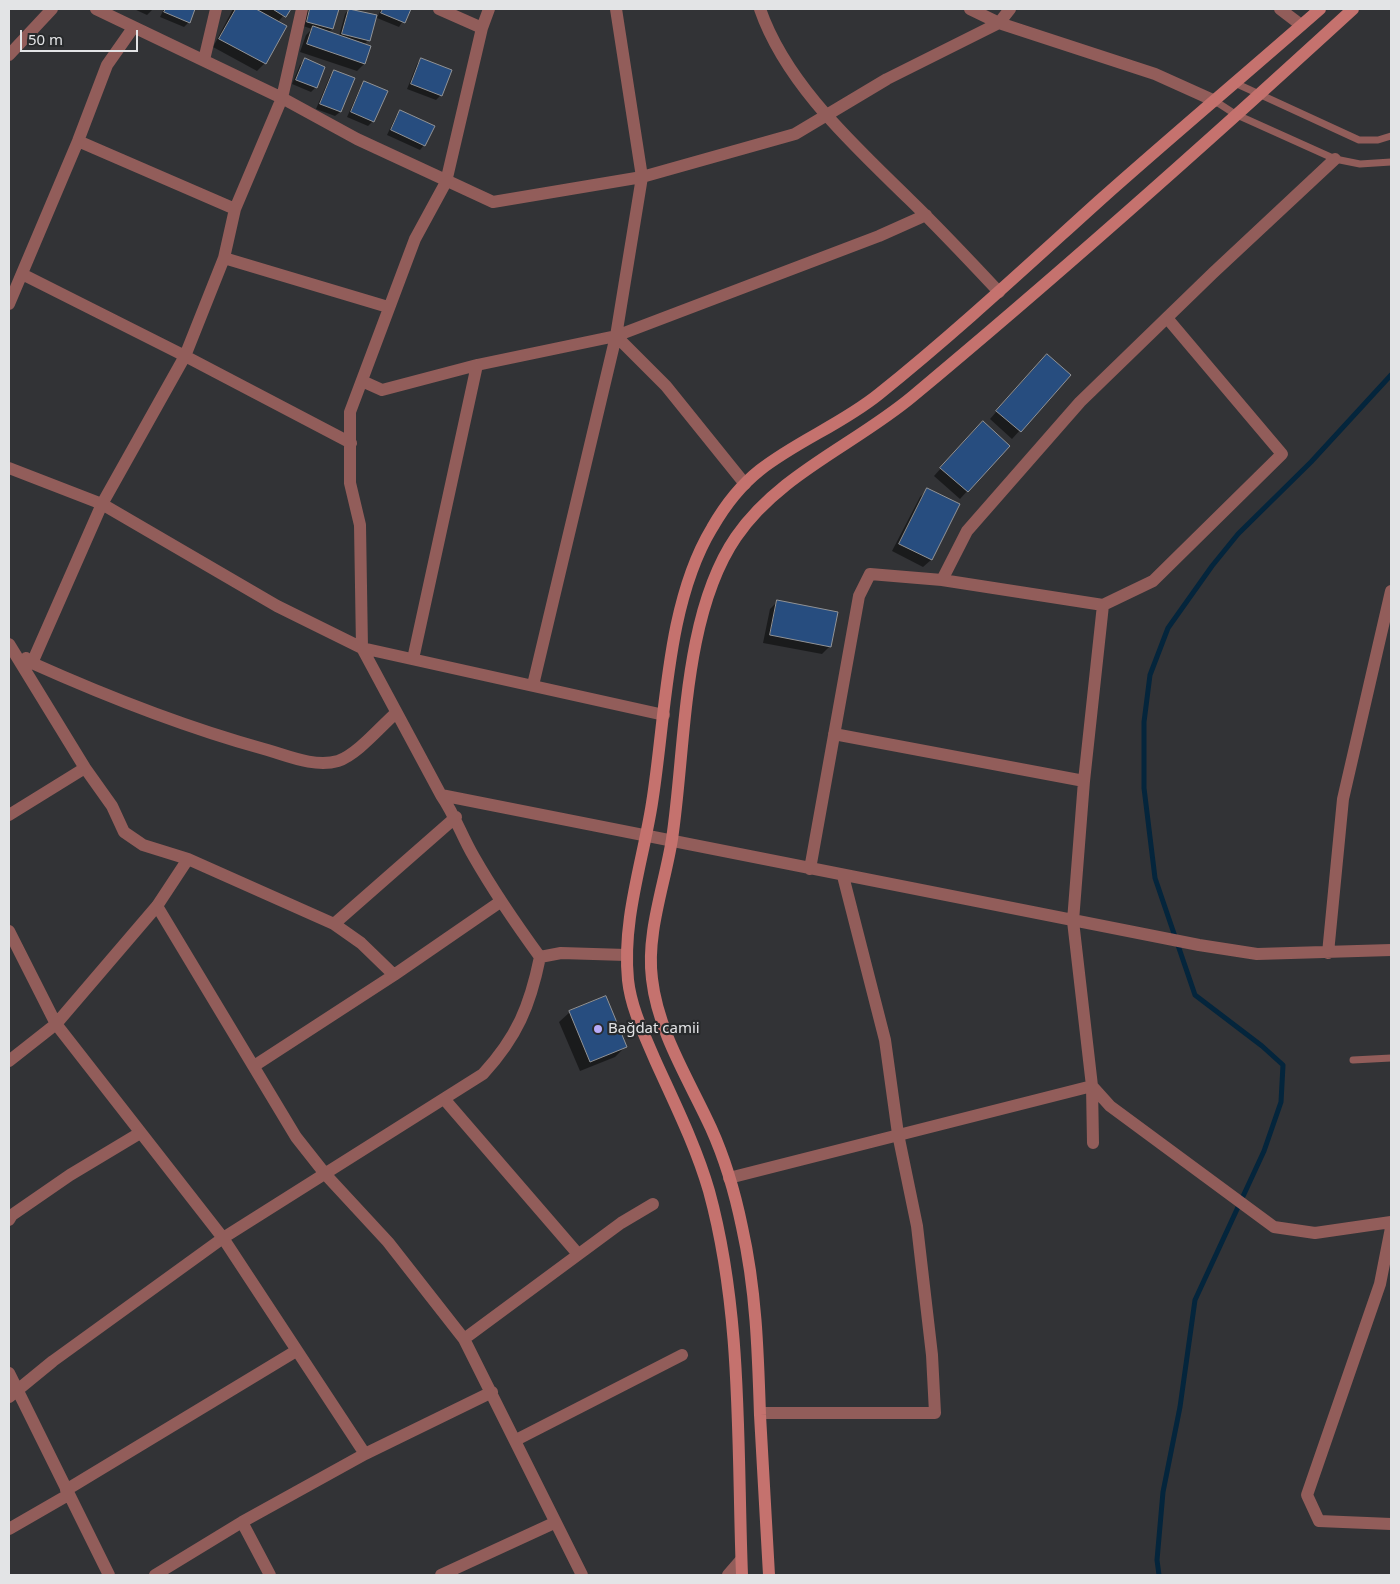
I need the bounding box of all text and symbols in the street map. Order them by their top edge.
scale bar [22,20,140,52]
text: 50 m [28,29,63,49]
place label: Bağdat camii [608,1020,700,1038]
marker: Bağdat camii [592,1023,604,1035]

